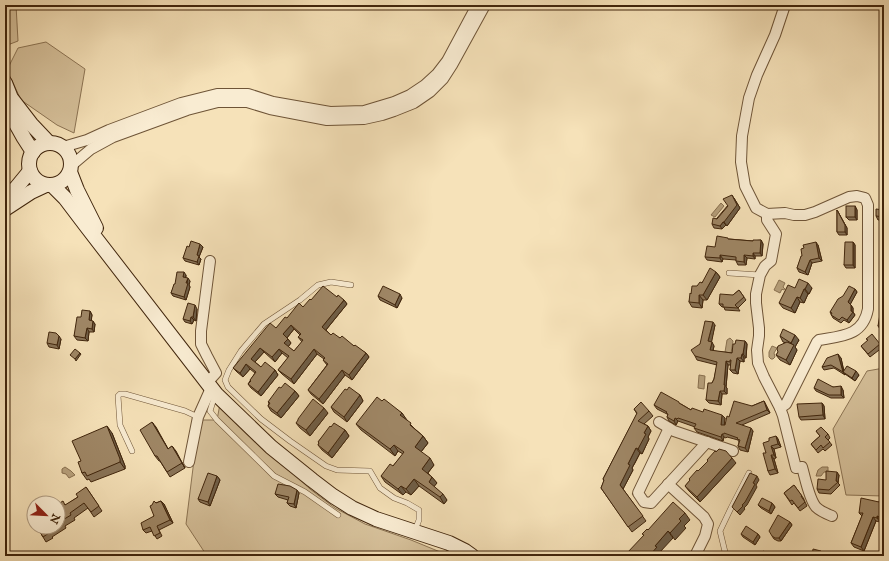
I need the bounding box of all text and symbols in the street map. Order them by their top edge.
north arrow [26,495,66,535]
text: N [46,511,63,526]

